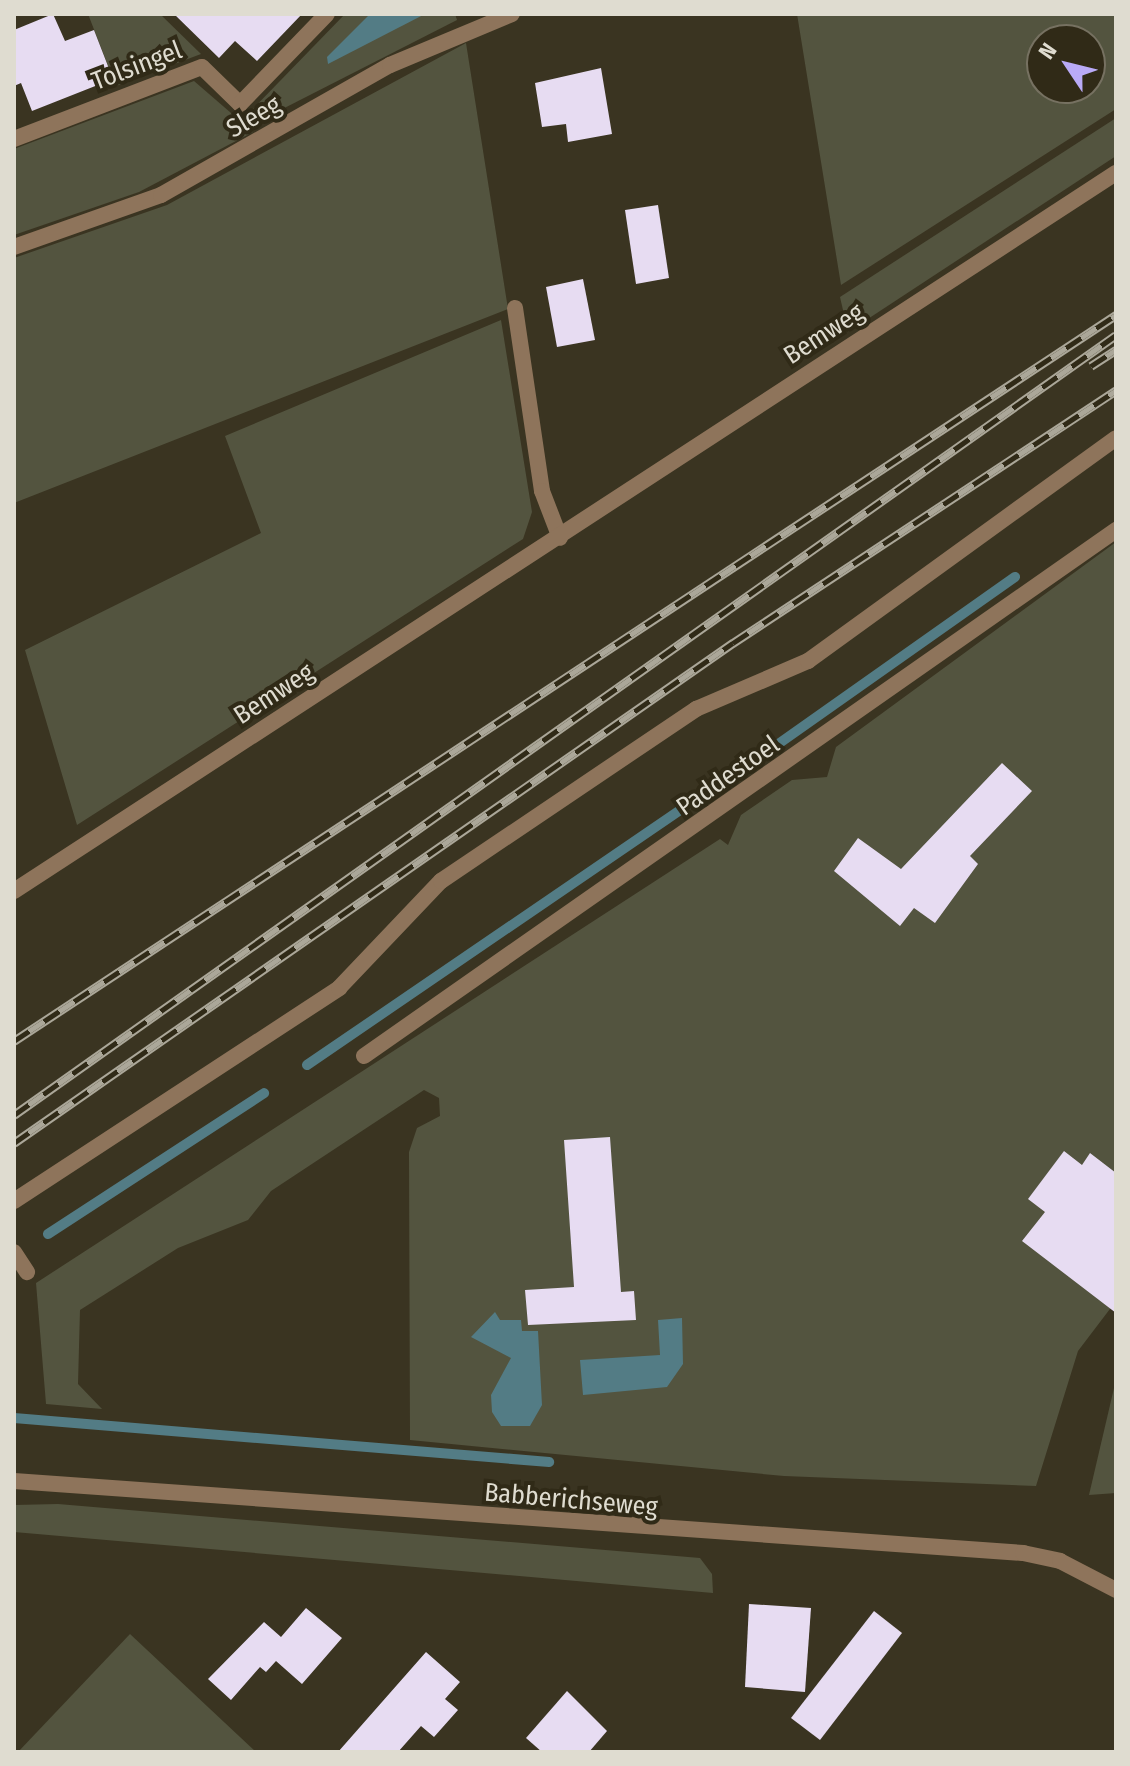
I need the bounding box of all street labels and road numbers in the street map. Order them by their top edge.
street label: Tolsingel [88,35,186,97]
street label: Sleeg [221,89,287,145]
street label: Bemweg [778,297,870,371]
street label: Bemweg [228,657,320,731]
street label: Paddestoel [671,729,785,823]
street label: Babberichseweg [483,1477,659,1523]

